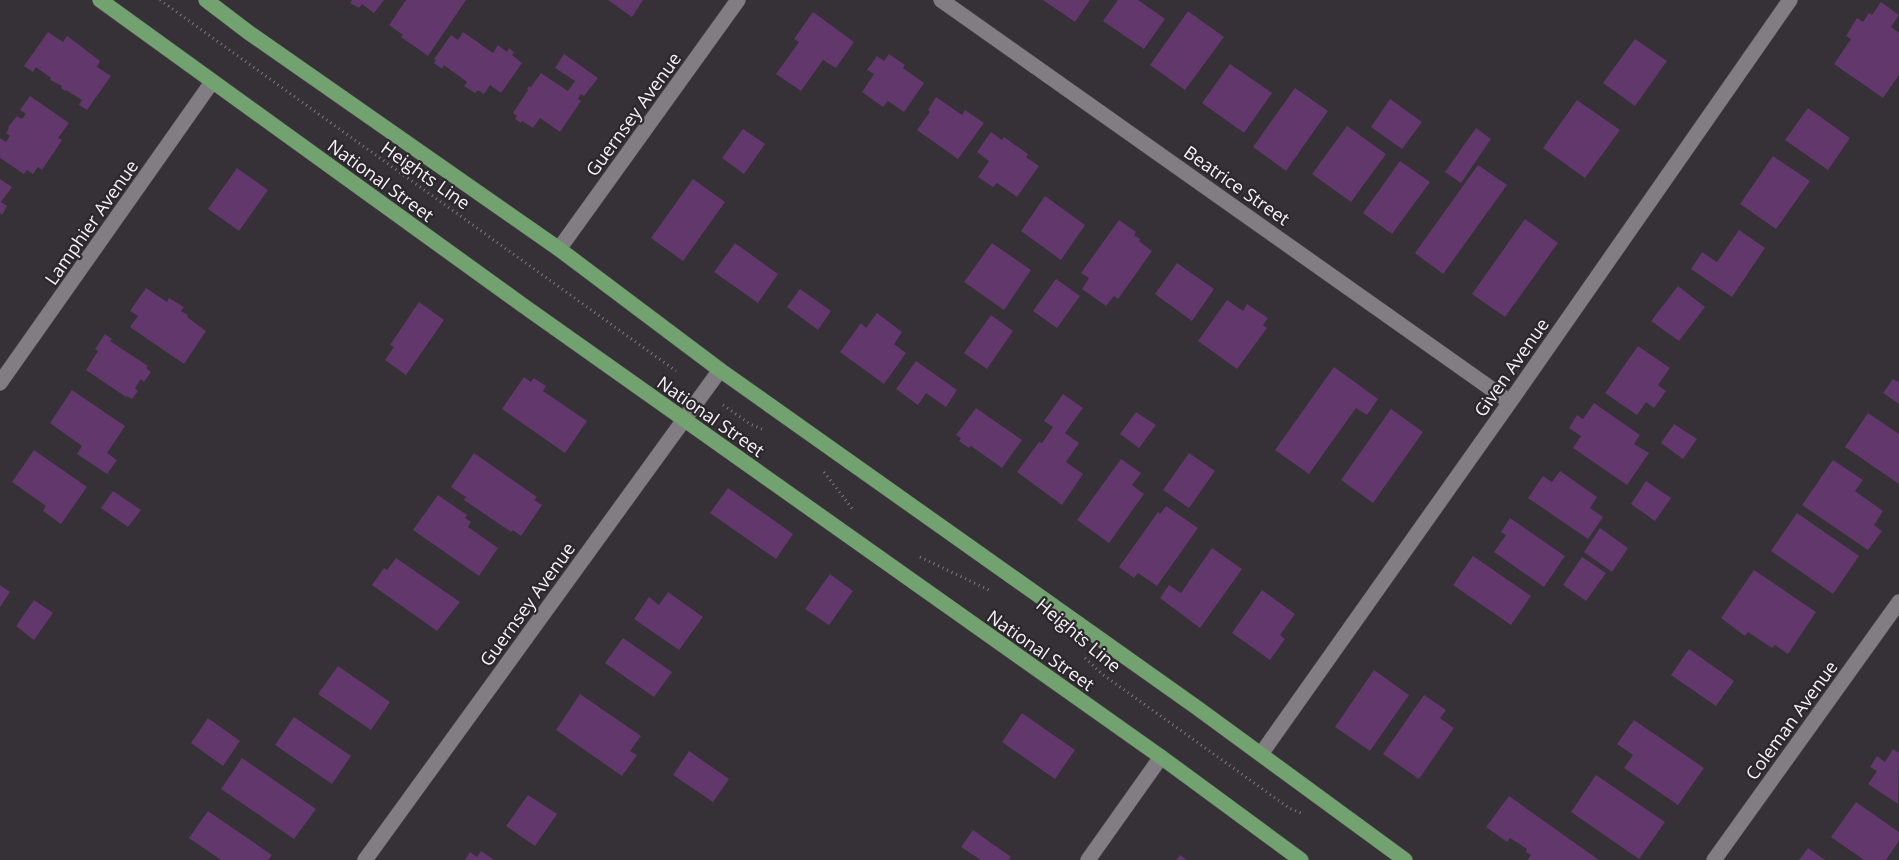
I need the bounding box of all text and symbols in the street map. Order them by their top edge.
street label: Guernsey Avenue [580,47,686,181]
street label: National Street [323,133,439,227]
street label: Heights Line [377,135,475,215]
street label: Beatrice Street [1179,140,1295,230]
street label: Lamphier Avenue [39,155,143,289]
street label: Given Avenue [1468,313,1554,421]
street label: National Street [653,370,769,462]
street label: Guernsey Avenue [474,537,580,671]
street label: Heights Line [1032,593,1126,677]
street label: National Street [983,604,1099,696]
street label: Coleman Avenue [1740,656,1842,784]

